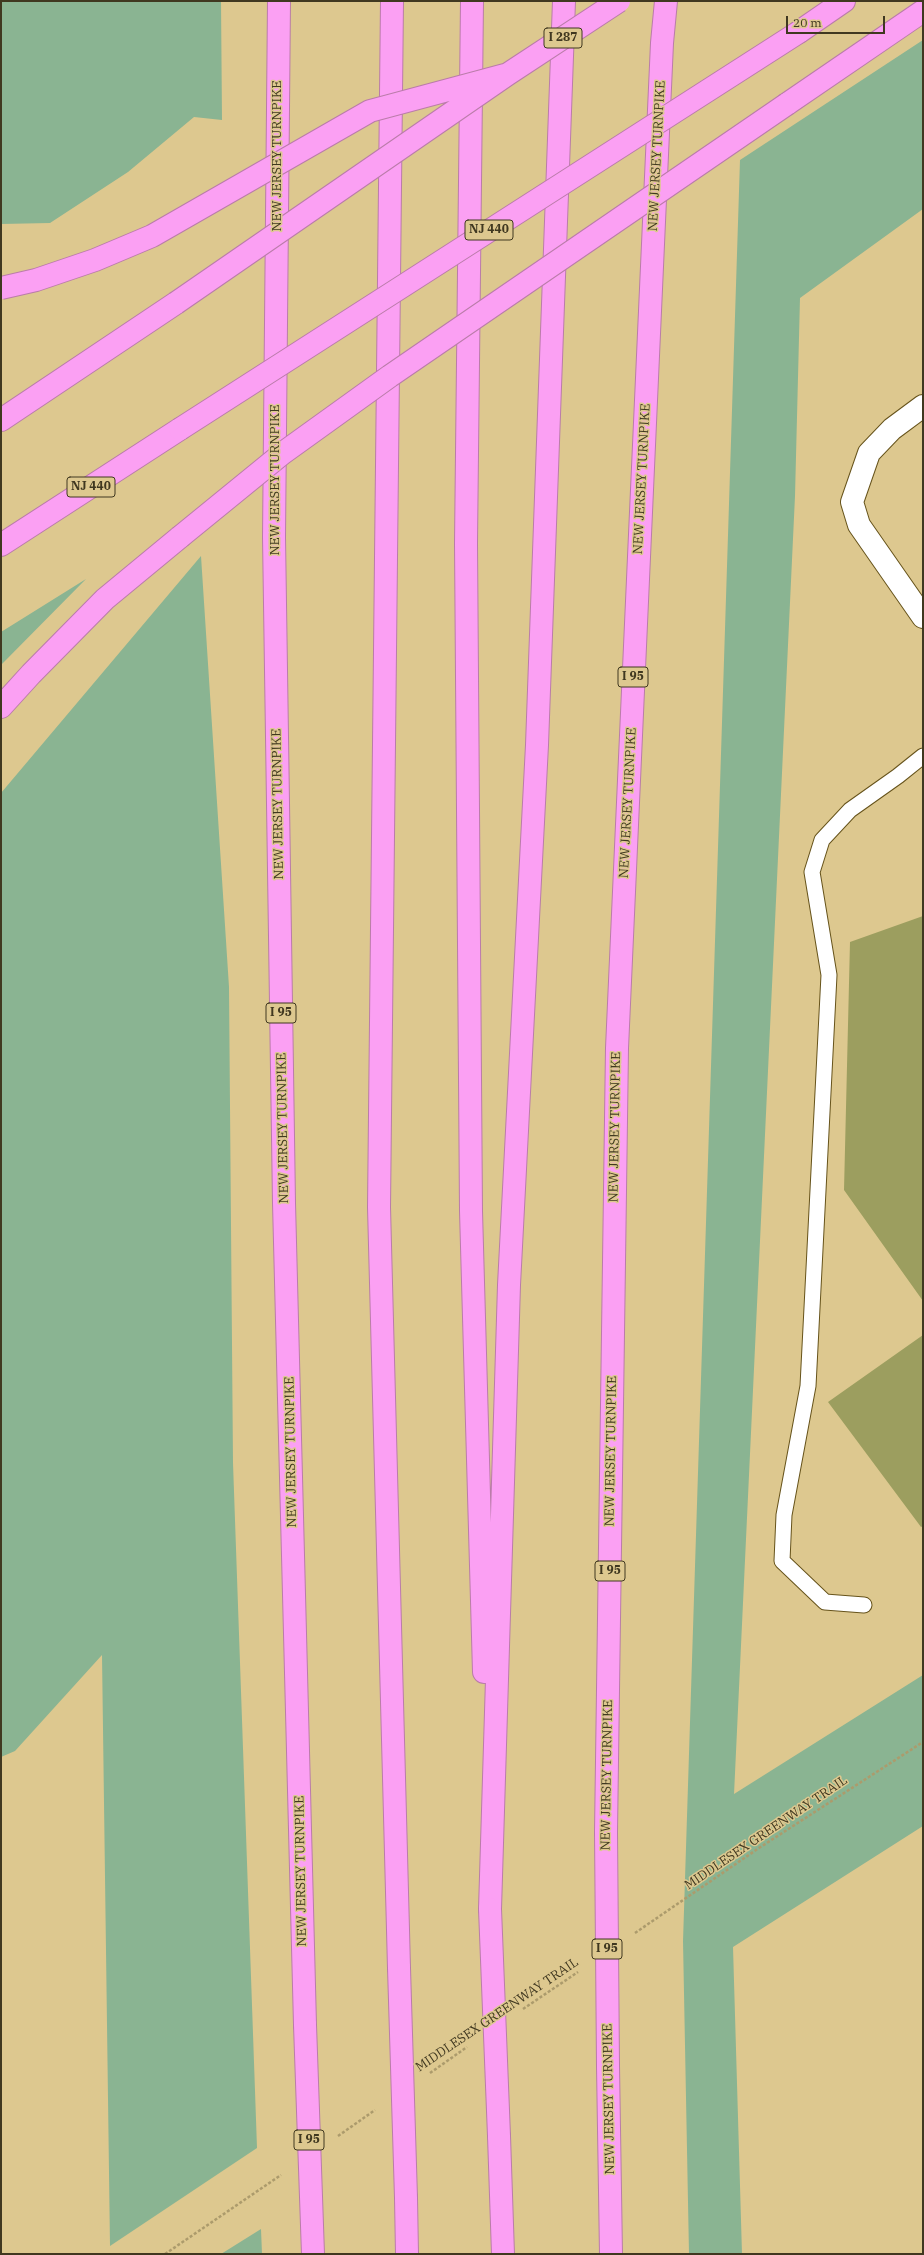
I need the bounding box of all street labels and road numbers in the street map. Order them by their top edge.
road number: I 287 [544,28,582,48]
street label: NEW JERSEY TURNPIKE [269,80,285,232]
street label: NEW JERSEY TURNPIKE [645,80,669,232]
road number: NJ 440 [465,220,513,240]
street label: NEW JERSEY TURNPIKE [630,403,654,555]
street label: NEW JERSEY TURNPIKE [267,404,283,556]
road number: NJ 440 [67,477,115,497]
road number: I 95 [618,667,648,687]
street label: NEW JERSEY TURNPIKE [616,727,640,879]
street label: NEW JERSEY TURNPIKE [269,728,287,880]
road number: I 95 [266,1003,296,1023]
street label: NEW JERSEY TURNPIKE [606,1051,624,1203]
street label: NEW JERSEY TURNPIKE [274,1052,292,1204]
street label: NEW JERSEY TURNPIKE [602,1375,620,1527]
street label: NEW JERSEY TURNPIKE [282,1376,300,1528]
road number: I 95 [595,1561,625,1581]
street label: NEW JERSEY TURNPIKE [598,1699,616,1851]
street label: MIDDLESEX GREENWAY TRAIL [682,1773,850,1893]
street label: NEW JERSEY TURNPIKE [292,1795,310,1947]
road number: I 95 [592,1939,622,1959]
street label: MIDDLESEX GREENWAY TRAIL [413,1955,581,2075]
street label: NEW JERSEY TURNPIKE [600,2023,618,2175]
road number: I 95 [294,2130,324,2150]

